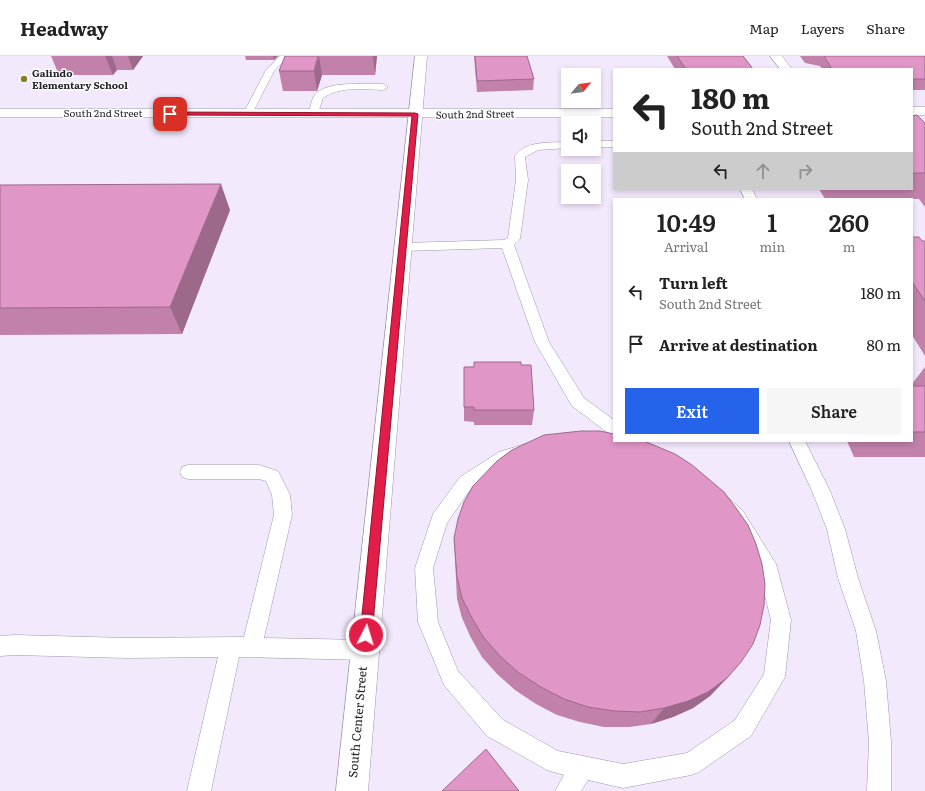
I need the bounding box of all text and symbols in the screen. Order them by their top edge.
text: Headway [20,14,108,42]
text: Map [749,18,779,38]
text: Layers [801,18,844,38]
text: Share [866,18,905,38]
place label: Galindo Elementary School [32,65,128,92]
north arrow [561,68,601,108]
map controls [561,68,601,204]
marker: Galindo Elementary School [19,74,29,84]
text: 180 m [691,76,770,118]
icon: left [625,84,677,136]
pin [153,97,187,131]
icon: arrive [159,103,181,125]
street label: South 2nd Street [64,105,142,120]
street label: South 2nd Street [435,105,515,122]
text: South 2nd Street [691,114,833,141]
button: sound [561,116,601,156]
icon: left [710,160,732,182]
icon: ahead [752,160,774,182]
icon: right [794,160,816,182]
button: search [561,164,601,204]
text: 10:49 [657,204,716,239]
text: 1 [767,204,777,239]
text: 260 [829,204,869,239]
text: Arrival [664,237,708,256]
text: min [759,237,785,256]
text: m [843,237,855,256]
text: Turn left [659,271,728,294]
icon: left [625,281,647,303]
text: 180 m [860,281,901,304]
text: South 2nd Street [659,294,762,313]
icon: arrive [625,333,647,355]
text: Arrive at destination [659,333,818,356]
text: 80 m [867,333,901,356]
button: Exit [625,388,759,434]
button: Share [767,388,901,434]
position arrow [345,614,387,656]
street label: South Center Street [343,665,371,778]

